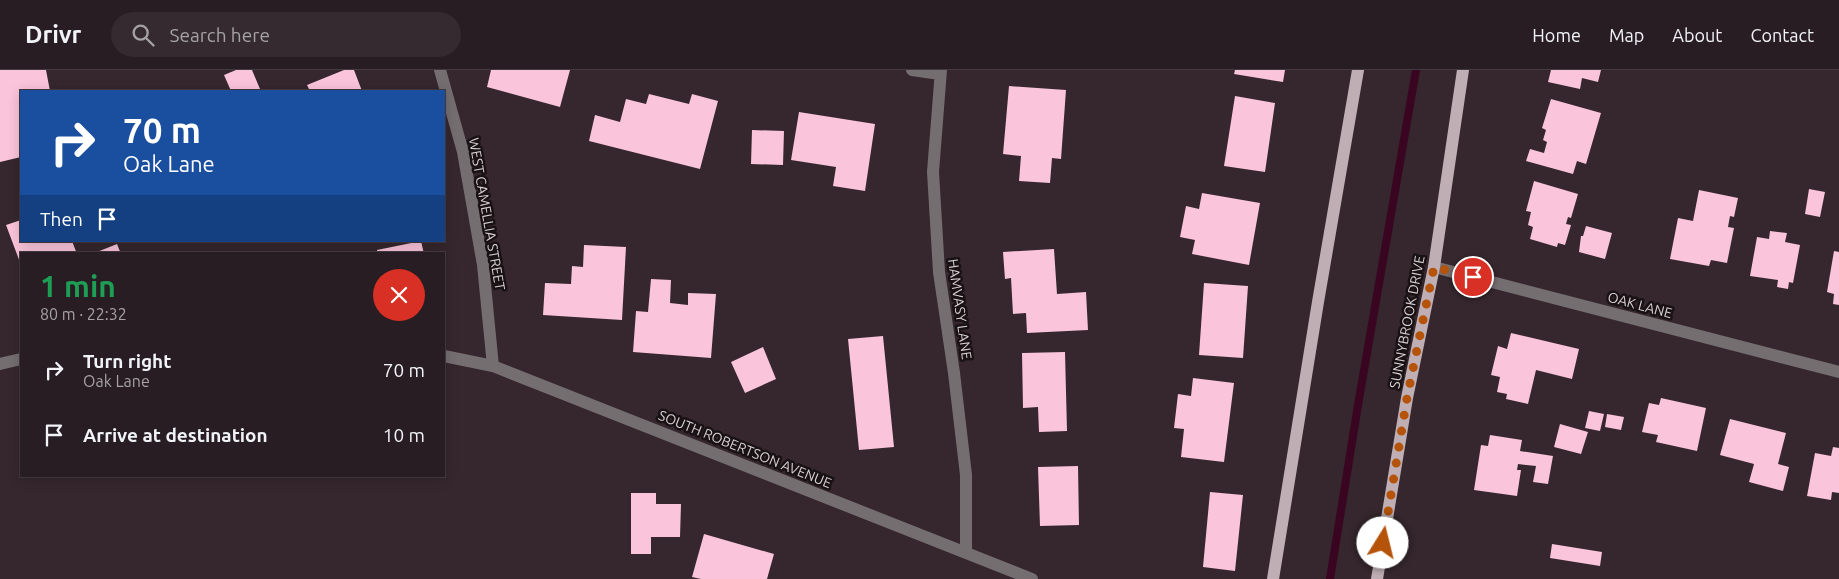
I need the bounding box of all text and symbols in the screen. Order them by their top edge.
search box [111,12,461,57]
text: Drivr [25,21,81,48]
icon: search [129,21,157,49]
text: Search here [169,24,270,46]
text: Home [1532,25,1581,45]
text: Map [1609,25,1644,45]
text: About [1672,25,1722,45]
text: Contact [1750,25,1814,45]
icon: right [40,110,105,175]
text: 70 m [123,110,201,150]
street label: WEST CAMELLIA STREET [466,136,508,292]
text: Oak Lane [123,151,215,176]
icon: arrive [93,205,121,233]
text: Then [40,208,83,230]
street label: SUNNYBROOK DRIVE [1386,254,1428,390]
pin [1452,256,1494,298]
street label: HAMVASY LANE [945,258,975,361]
icon: arrive [1459,263,1487,291]
text: 1 min [40,269,116,303]
button: close [373,269,425,321]
street label: OAK LANE [1606,289,1674,321]
text: 80 m · 22:32 [40,305,127,323]
text: Turn right [83,350,171,372]
icon: right [40,356,68,384]
text: 70 m [383,359,425,381]
text: Oak Lane [83,372,150,390]
street label: SOUTH ROBERTSON AVENUE [656,407,834,491]
icon: arrive [40,421,68,449]
text: Arrive at destination [83,424,268,446]
text: 10 m [383,424,425,446]
position arrow [1356,516,1408,568]

